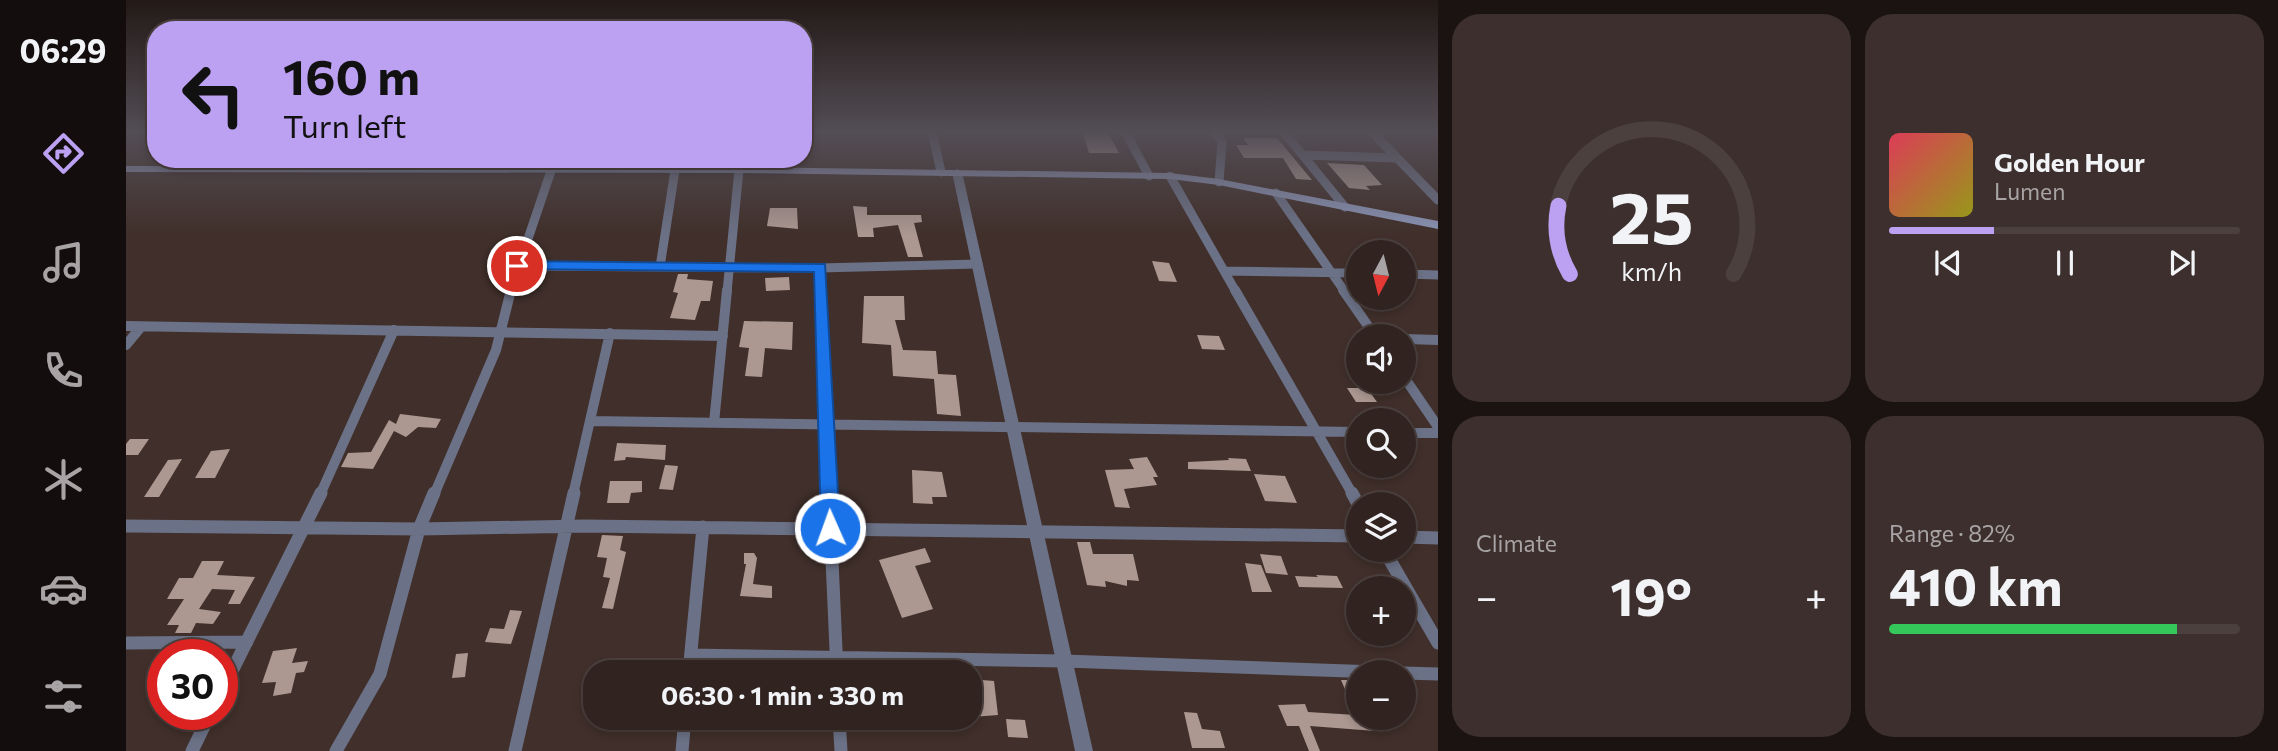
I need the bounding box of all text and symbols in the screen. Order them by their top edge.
text: 06:29 [19,30,107,70]
text: 160 m [283,45,420,105]
icon: left [168,49,259,140]
text: Turn left [283,105,407,145]
icon: directions [39,129,88,178]
text: Golden Hour [1994,146,2145,177]
text: 25 [1610,170,1693,259]
text: Lumen [1994,177,2065,205]
pin [487,236,547,296]
icon: music [39,238,88,287]
north arrow [1346,240,1416,310]
map controls [1346,240,1416,730]
icon: previous [1929,244,1967,282]
icon: pause [2046,244,2084,282]
icon: next [2163,244,2201,282]
icon: arrive [498,247,536,285]
text: km/h [1621,256,1682,286]
button: sound [1346,324,1416,394]
icon: phone [39,346,88,395]
button: search [1346,408,1416,478]
icon: climate [39,455,88,504]
position arrow [793,491,867,565]
button: layers [1346,492,1416,562]
text: Range · 82% [1889,519,2015,547]
text: Climate [1476,529,1557,557]
text: 410 km [1889,553,2063,617]
text: 19° [1610,563,1692,627]
icon: car [39,564,88,613]
text: − [1476,572,1498,619]
text: + [1805,572,1827,619]
button: + [1346,576,1416,646]
speed limit sign: 30 [147,639,238,730]
button: − [1346,660,1416,730]
icon: filters [39,672,88,721]
text: 06:30 · 1 min · 330 m [661,679,904,710]

